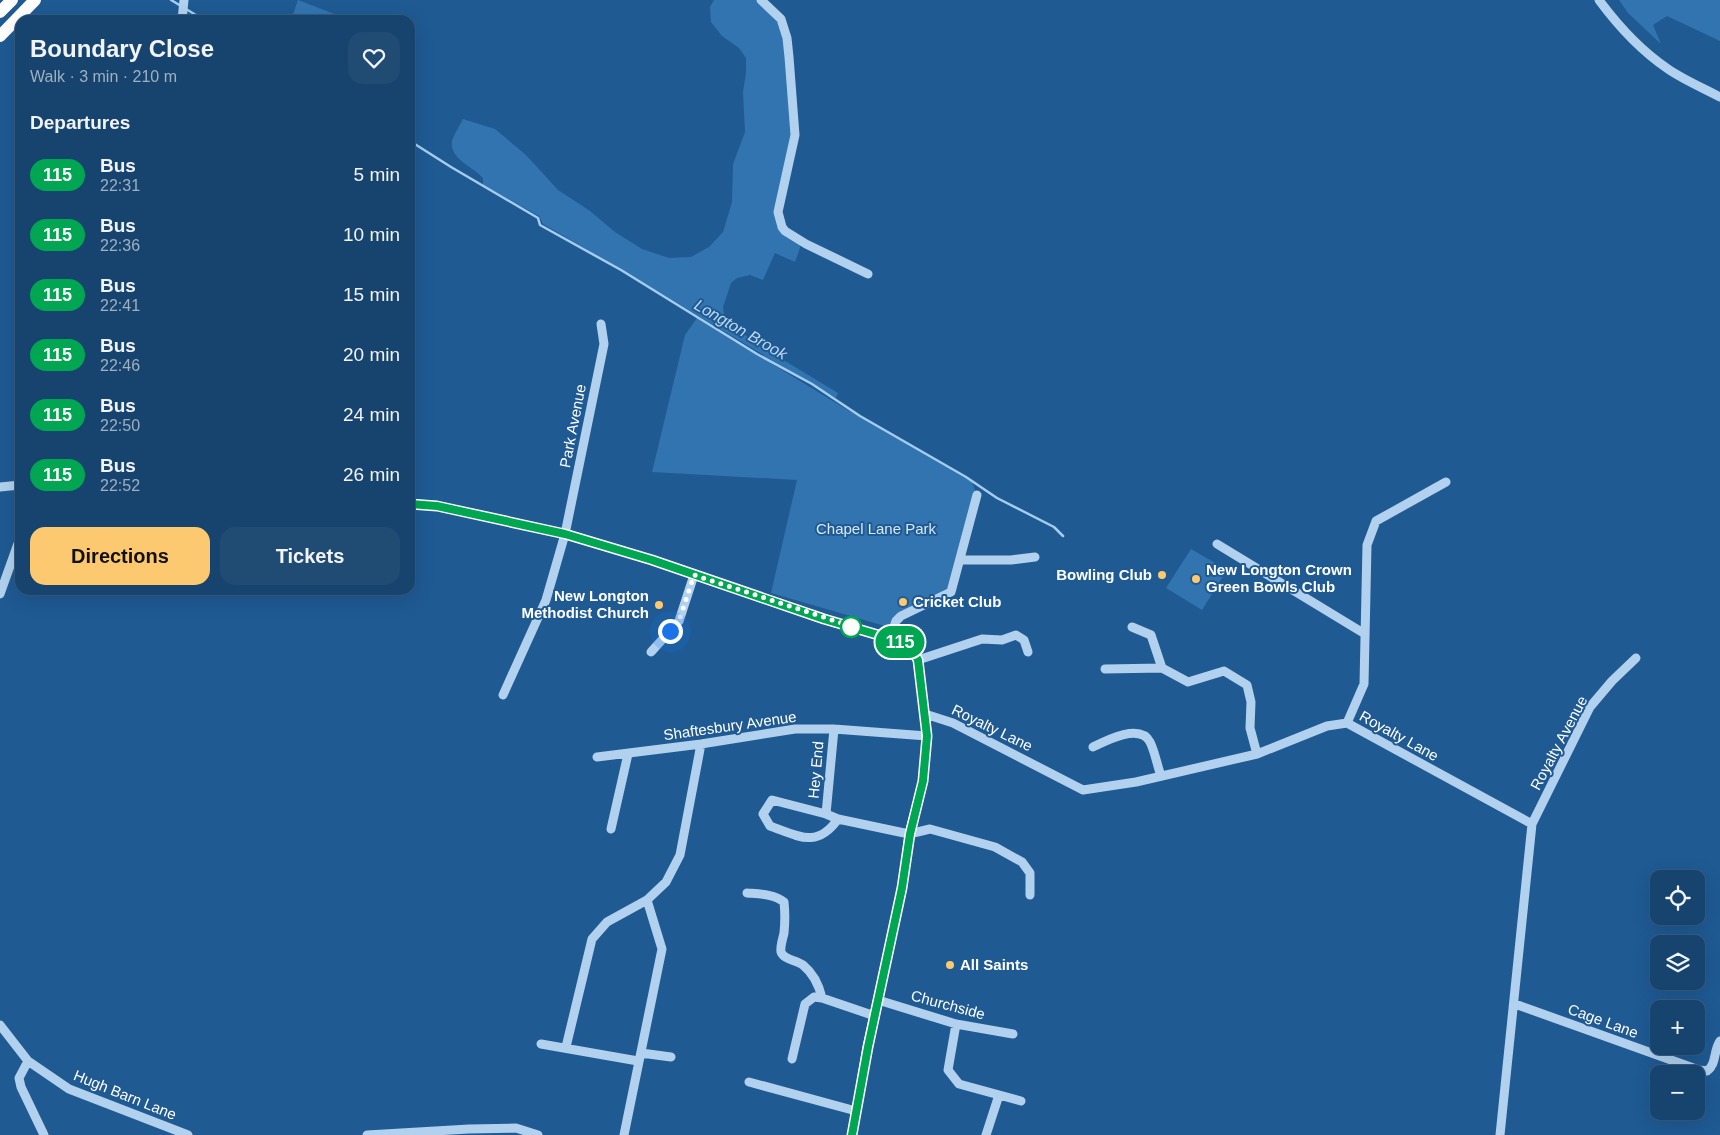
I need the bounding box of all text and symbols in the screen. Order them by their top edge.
button: heart [348,32,400,84]
text: Boundary Close [30,35,214,62]
text: Walk · 3 min · 210 m [30,68,177,85]
text: Departures [30,112,130,133]
text: Bus [100,155,136,176]
text: 5 min [354,164,400,185]
text: 115 [43,165,72,185]
text: 22:31 [100,177,140,194]
text: Bus [100,215,136,236]
text: 10 min [343,224,400,245]
text: 115 [43,225,72,245]
text: 22:36 [100,237,140,254]
text: Bus [100,275,136,296]
text: 15 min [343,284,400,305]
text: 115 [43,285,72,305]
water label: Longton Brook [691,296,791,363]
text: 22:41 [100,297,140,314]
text: Bus [100,335,136,356]
text: 20 min [343,344,400,365]
text: 115 [43,345,72,365]
text: 22:46 [100,357,140,374]
street label: Park Avenue [556,383,589,469]
text: Bus [100,395,136,416]
text: 24 min [343,404,400,425]
text: 115 [43,405,72,425]
text: 22:50 [100,417,140,434]
text: Bus [100,455,136,476]
text: 26 min [343,464,400,485]
text: 115 [43,465,72,485]
text: 22:52 [100,477,140,494]
park label: Chapel Lane Park [816,520,937,537]
button: Directions [30,527,210,585]
button: Tickets [220,527,400,585]
place label: New Longton Crown Green Bowls Club [1206,561,1352,595]
place label: Bowling Club [1056,566,1152,583]
marker: Bowling Club [1156,569,1168,581]
marker: New Longton Crown Green Bowls Club [1190,573,1202,585]
place label: New Longton Methodist Church [522,587,649,621]
place label: Cricket Club [913,593,1001,610]
marker: Cricket Club [897,596,909,608]
marker: New Longton Methodist Church [653,599,665,611]
unlabelled marker [840,616,862,638]
your location [658,619,683,644]
line badge: 115 [871,626,929,658]
text: 115 [885,632,915,652]
street label: Royalty Avenue [1527,693,1590,793]
street label: Royalty Lane [949,701,1035,754]
street label: Royalty Lane [1357,707,1442,764]
street label: Shaftesbury Avenue [662,708,797,743]
street label: Hey End [805,741,826,799]
map controls [1650,870,1705,1120]
button: locate [1650,870,1705,925]
button: layers [1650,935,1705,990]
place label: All Saints [960,956,1028,973]
marker: All Saints [944,959,956,971]
street label: Churchside [909,986,987,1023]
street label: Cage Lane [1566,1000,1641,1041]
button: + [1650,1000,1705,1055]
button: − [1650,1065,1705,1120]
street label: Hugh Barn Lane [71,1066,179,1123]

